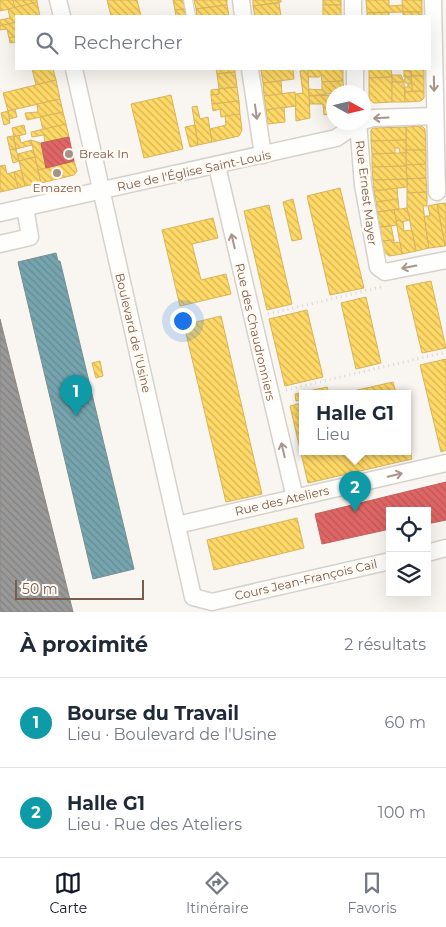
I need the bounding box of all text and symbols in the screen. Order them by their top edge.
search box [15,15,431,70]
icon: search [33,29,61,57]
text: Rechercher [73,31,183,54]
one-way arrow [429,75,439,91]
north arrow [326,85,371,130]
one-way arrow [251,104,261,120]
one-way arrow [374,113,390,122]
street label: Rue Ernest Mayer [353,140,380,247]
place label: Break In [79,146,129,161]
street label: Rue de l'Église Saint-Louis [116,147,272,194]
marker: Break In [63,148,75,160]
marker: Emazen [51,167,63,179]
place label: Emazen [32,180,82,195]
one-way arrow [228,233,237,249]
street label: Rue des Chaudronniers [232,262,279,402]
one-way arrow [402,263,418,272]
street label: Boulevard de l'Usine [112,272,155,394]
your location [170,308,196,334]
pin: 1 [60,375,92,416]
popup [299,390,411,455]
text: Halle G1 [316,402,394,425]
text: Lieu [316,425,350,444]
one-way arrow [278,443,287,459]
one-way arrow [387,470,403,479]
pin: 2 [339,471,371,512]
street label: Rue des Ateliers [233,482,331,519]
map controls [386,507,431,597]
button: locate [386,507,431,552]
button: layers [386,552,431,597]
street label: Cours Jean-François Cail [233,556,379,603]
scale bar [15,577,144,600]
text: 50 m [22,580,58,598]
text: À proximité [20,632,148,657]
text: 2 résultats [344,635,426,654]
text: Bourse du Travail [67,702,239,725]
text: 1 [33,713,39,732]
text: 60 m [384,713,426,732]
text: Lieu · Boulevard de l'Usine [67,725,277,744]
text: Halle G1 [67,792,145,815]
text: 2 [31,803,41,822]
text: 100 m [378,803,426,822]
text: Lieu · Rue des Ateliers [67,815,242,834]
tab: Carte [49,869,87,917]
tab: Itinéraire [186,869,249,917]
tab: Favoris [348,869,397,917]

